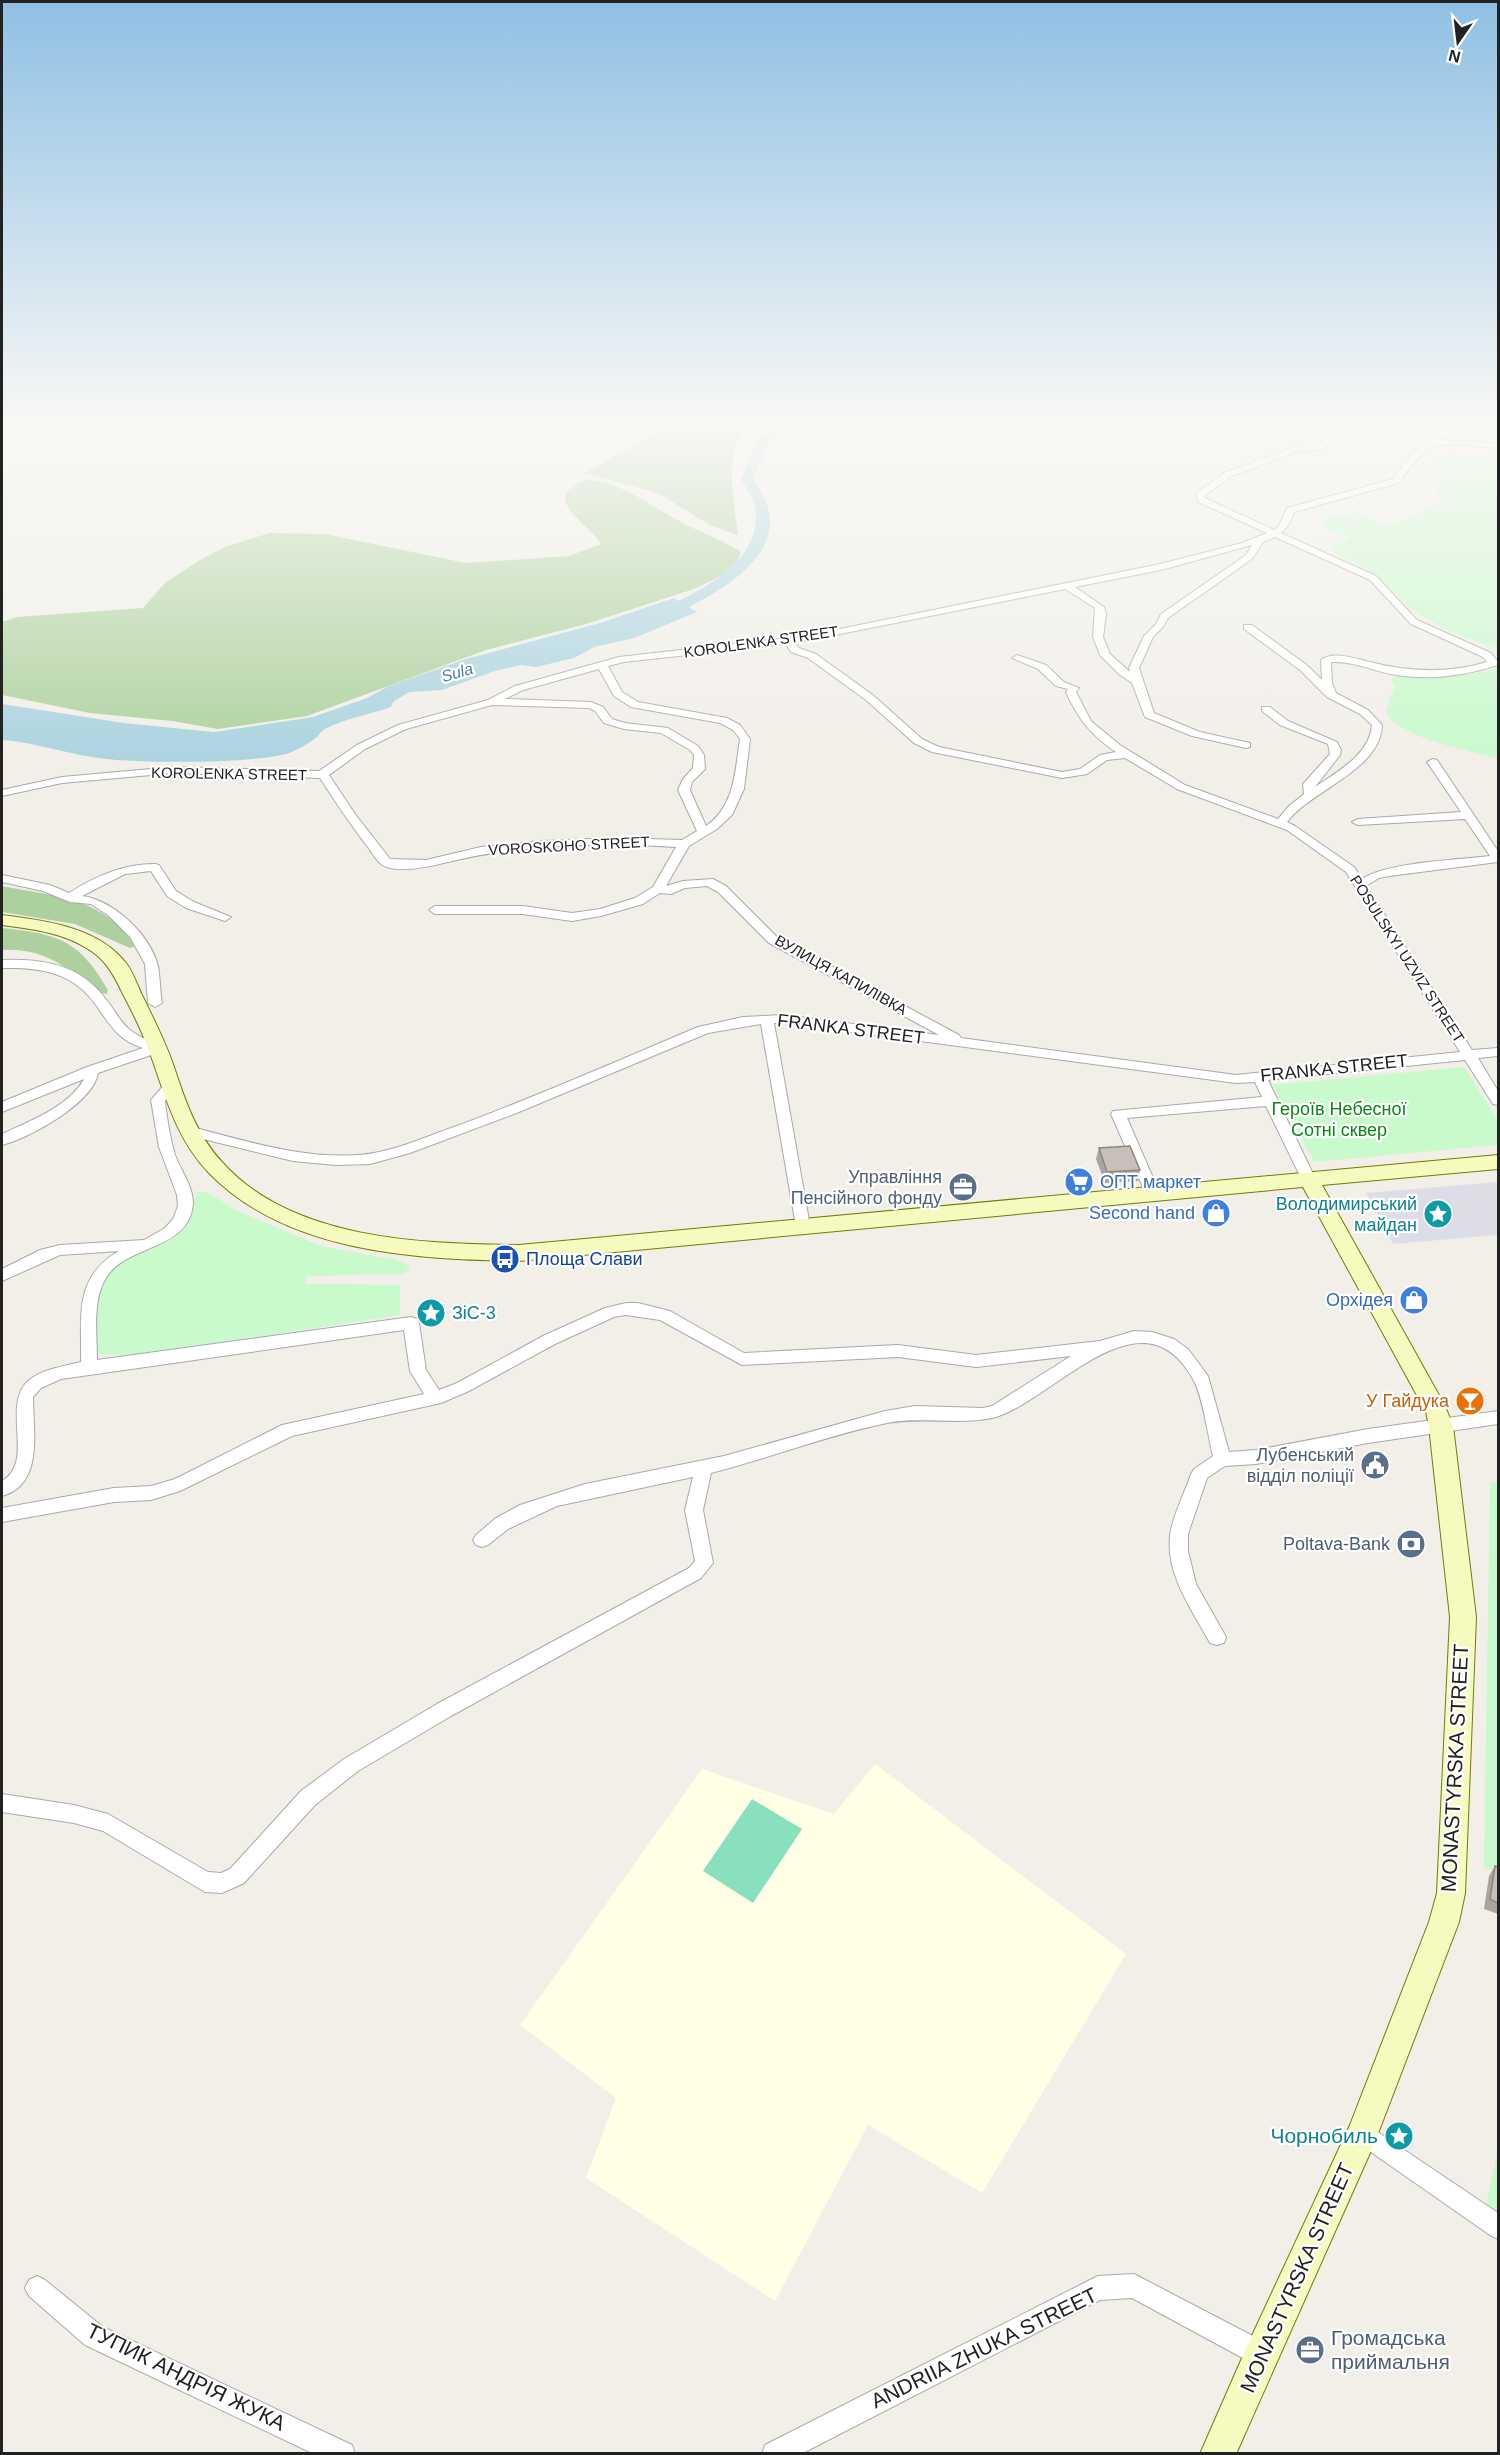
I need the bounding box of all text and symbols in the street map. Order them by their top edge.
north arrow [1428,12,1488,72]
text: N [1447,46,1462,66]
street label: KOROLENKA STREET [683,622,839,661]
water label: Sula [439,660,475,685]
street label: KOROLENKA STREET [151,764,307,783]
street label: VOROSKOHO STREET [488,833,650,858]
street label: POSULSKYI UZVIZ STREET [1347,872,1468,1045]
street label: ВУЛИЦЯ КАПИЛІВКА [772,931,910,1018]
street label: FRANKA STREET [776,1010,926,1048]
street label: FRANKA STREET [1259,1050,1409,1086]
park label: Героїв Небесної Сотні сквер [1271,1099,1407,1140]
supermarket icon: ОПТ маркет [1063,1166,1095,1198]
place label: Управління Пенсійного фонду [791,1167,942,1208]
office icon: Управління Пенсійного фонду [947,1171,979,1203]
place label: ОПТ маркет [1100,1172,1201,1192]
place label: Володимирський майдан [1276,1194,1417,1235]
shop icon: Second hand [1200,1197,1232,1229]
place icon: Володимирський майдан [1422,1198,1454,1230]
place label: Second hand [1089,1203,1195,1223]
bus stop icon: Площа Слави [489,1243,521,1275]
place label: Площа Слави [526,1249,643,1269]
shop icon: Орхідея [1398,1284,1430,1316]
place label: Орхідея [1326,1290,1393,1310]
place icon: ЗіС-3 [415,1297,447,1329]
place label: ЗіС-3 [452,1303,496,1323]
bar icon: У Гайдука [1454,1385,1486,1417]
place label: У Гайдука [1366,1391,1450,1411]
place label: Лубенський відділ поліції [1247,1445,1354,1486]
public building icon: Лубенський відділ поліції [1359,1449,1391,1481]
bank icon: Poltava-Bank [1395,1528,1427,1560]
place label: Poltava-Bank [1283,1534,1391,1554]
street label: MONASTYRSKA STREET [1437,1643,1472,1893]
place icon: Чорнобиль [1383,2120,1415,2152]
place label: Чорнобиль [1270,2124,1378,2147]
street label: MONASTYRSKA STREET [1235,2159,1358,2396]
street label: ANDRIIA ZHUKA STREET [867,2283,1101,2412]
street label: ТУПИК АНДРІЯ ЖУКА [83,2318,289,2435]
place label: Громадська приймальня [1331,2326,1450,2373]
office icon: Громадська приймальня [1294,2334,1326,2366]

